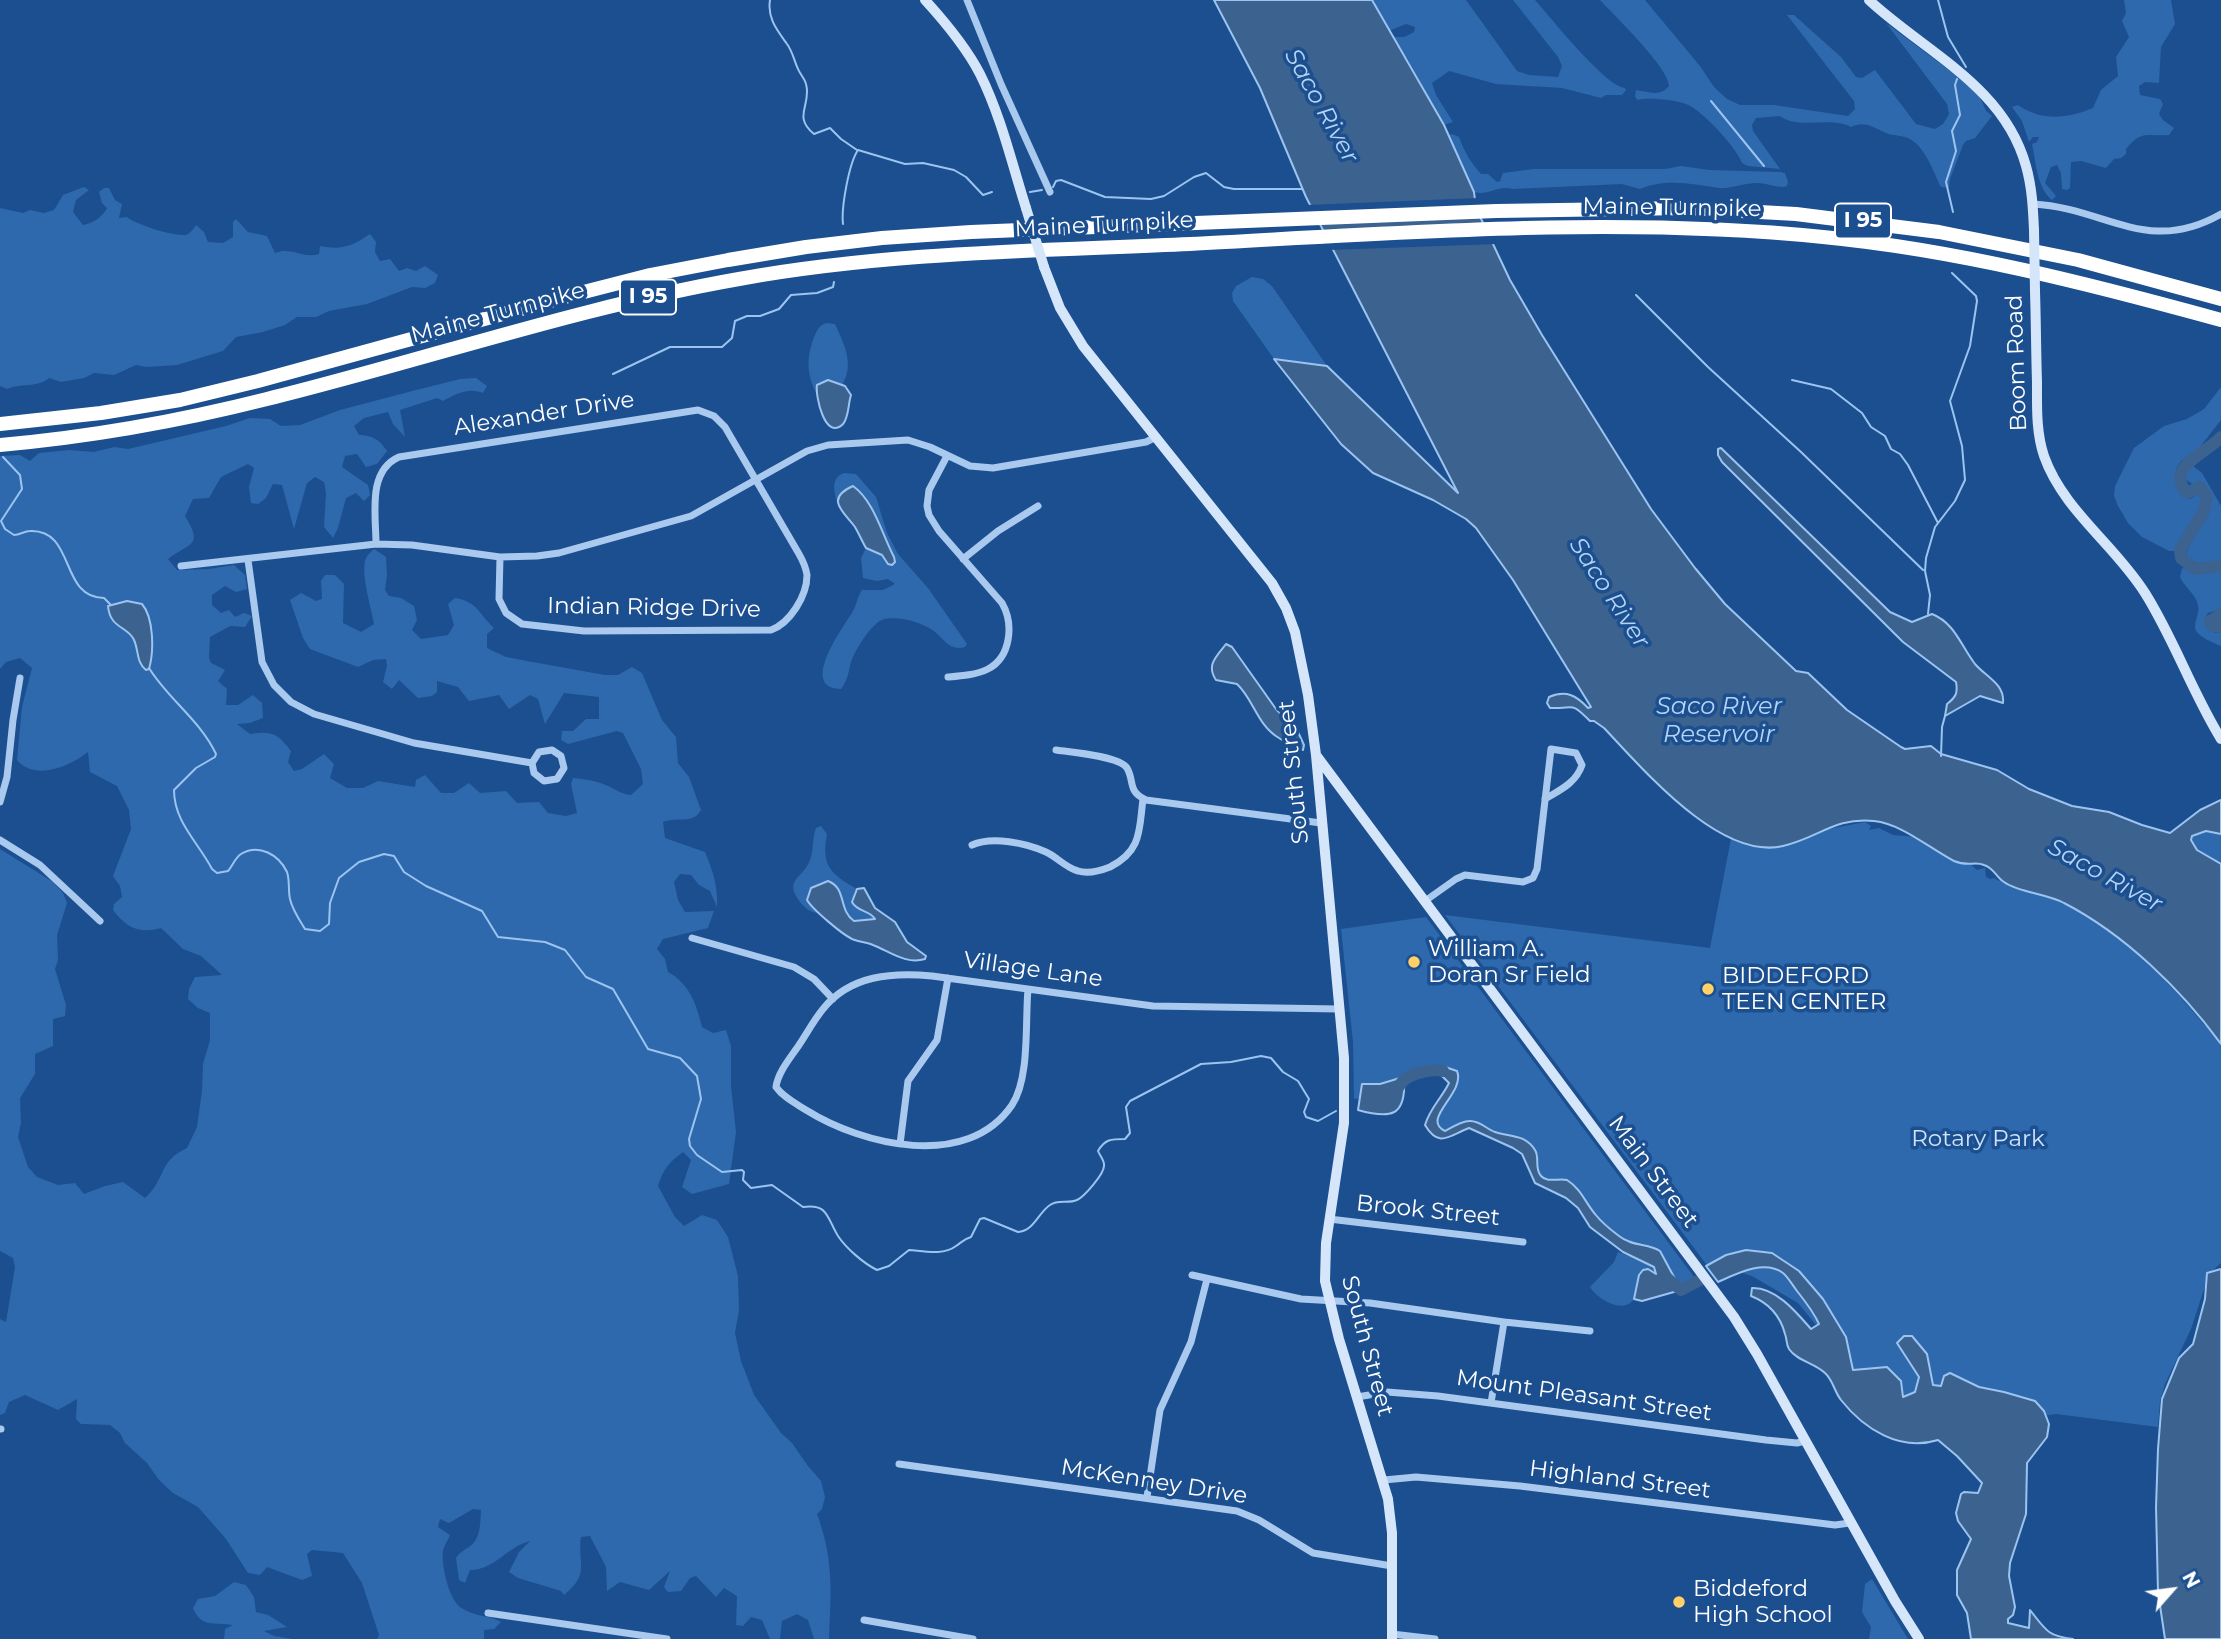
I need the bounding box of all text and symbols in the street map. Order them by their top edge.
water label: Saco River [1278,44,1364,168]
street label: Maine Turnpike [1582,193,1762,223]
road number: I 95 [1835,204,1891,238]
street label: Maine Turnpike [1014,207,1194,243]
street label: Maine Turnpike [408,276,588,350]
road number: I 95 [620,280,676,314]
street label: Boom Road [2001,294,2033,432]
street label: Alexander Drive [452,386,636,442]
water label: Saco River [1563,532,1655,654]
street label: Indian Ridge Drive [547,592,761,624]
water label: Saco River Reservoir [1656,693,1782,749]
street label: South Street [1273,699,1315,845]
water label: Saco River [2043,833,2167,919]
place label: William A. Doran Sr Field [1428,935,1591,989]
street label: Village Lane [962,947,1104,993]
marker: William A. Doran Sr Field [1406,954,1422,970]
place label: BIDDEFORD TEEN CENTER [1722,962,1886,1016]
marker: BIDDEFORD TEEN CENTER [1700,981,1716,997]
street label: Main Street [1602,1111,1704,1233]
park label: Rotary Park [1911,1125,2045,1153]
street label: Brook Street [1355,1190,1501,1232]
street label: South Street [1335,1273,1399,1419]
street label: Mount Pleasant Street [1454,1364,1714,1428]
street label: McKenney Drive [1059,1454,1249,1510]
street label: Highland Street [1528,1455,1712,1505]
north arrow [2137,1555,2207,1625]
text: N [2177,1568,2205,1592]
place label: Biddeford High School [1693,1575,1833,1629]
marker: Biddeford High School [1671,1594,1687,1610]

